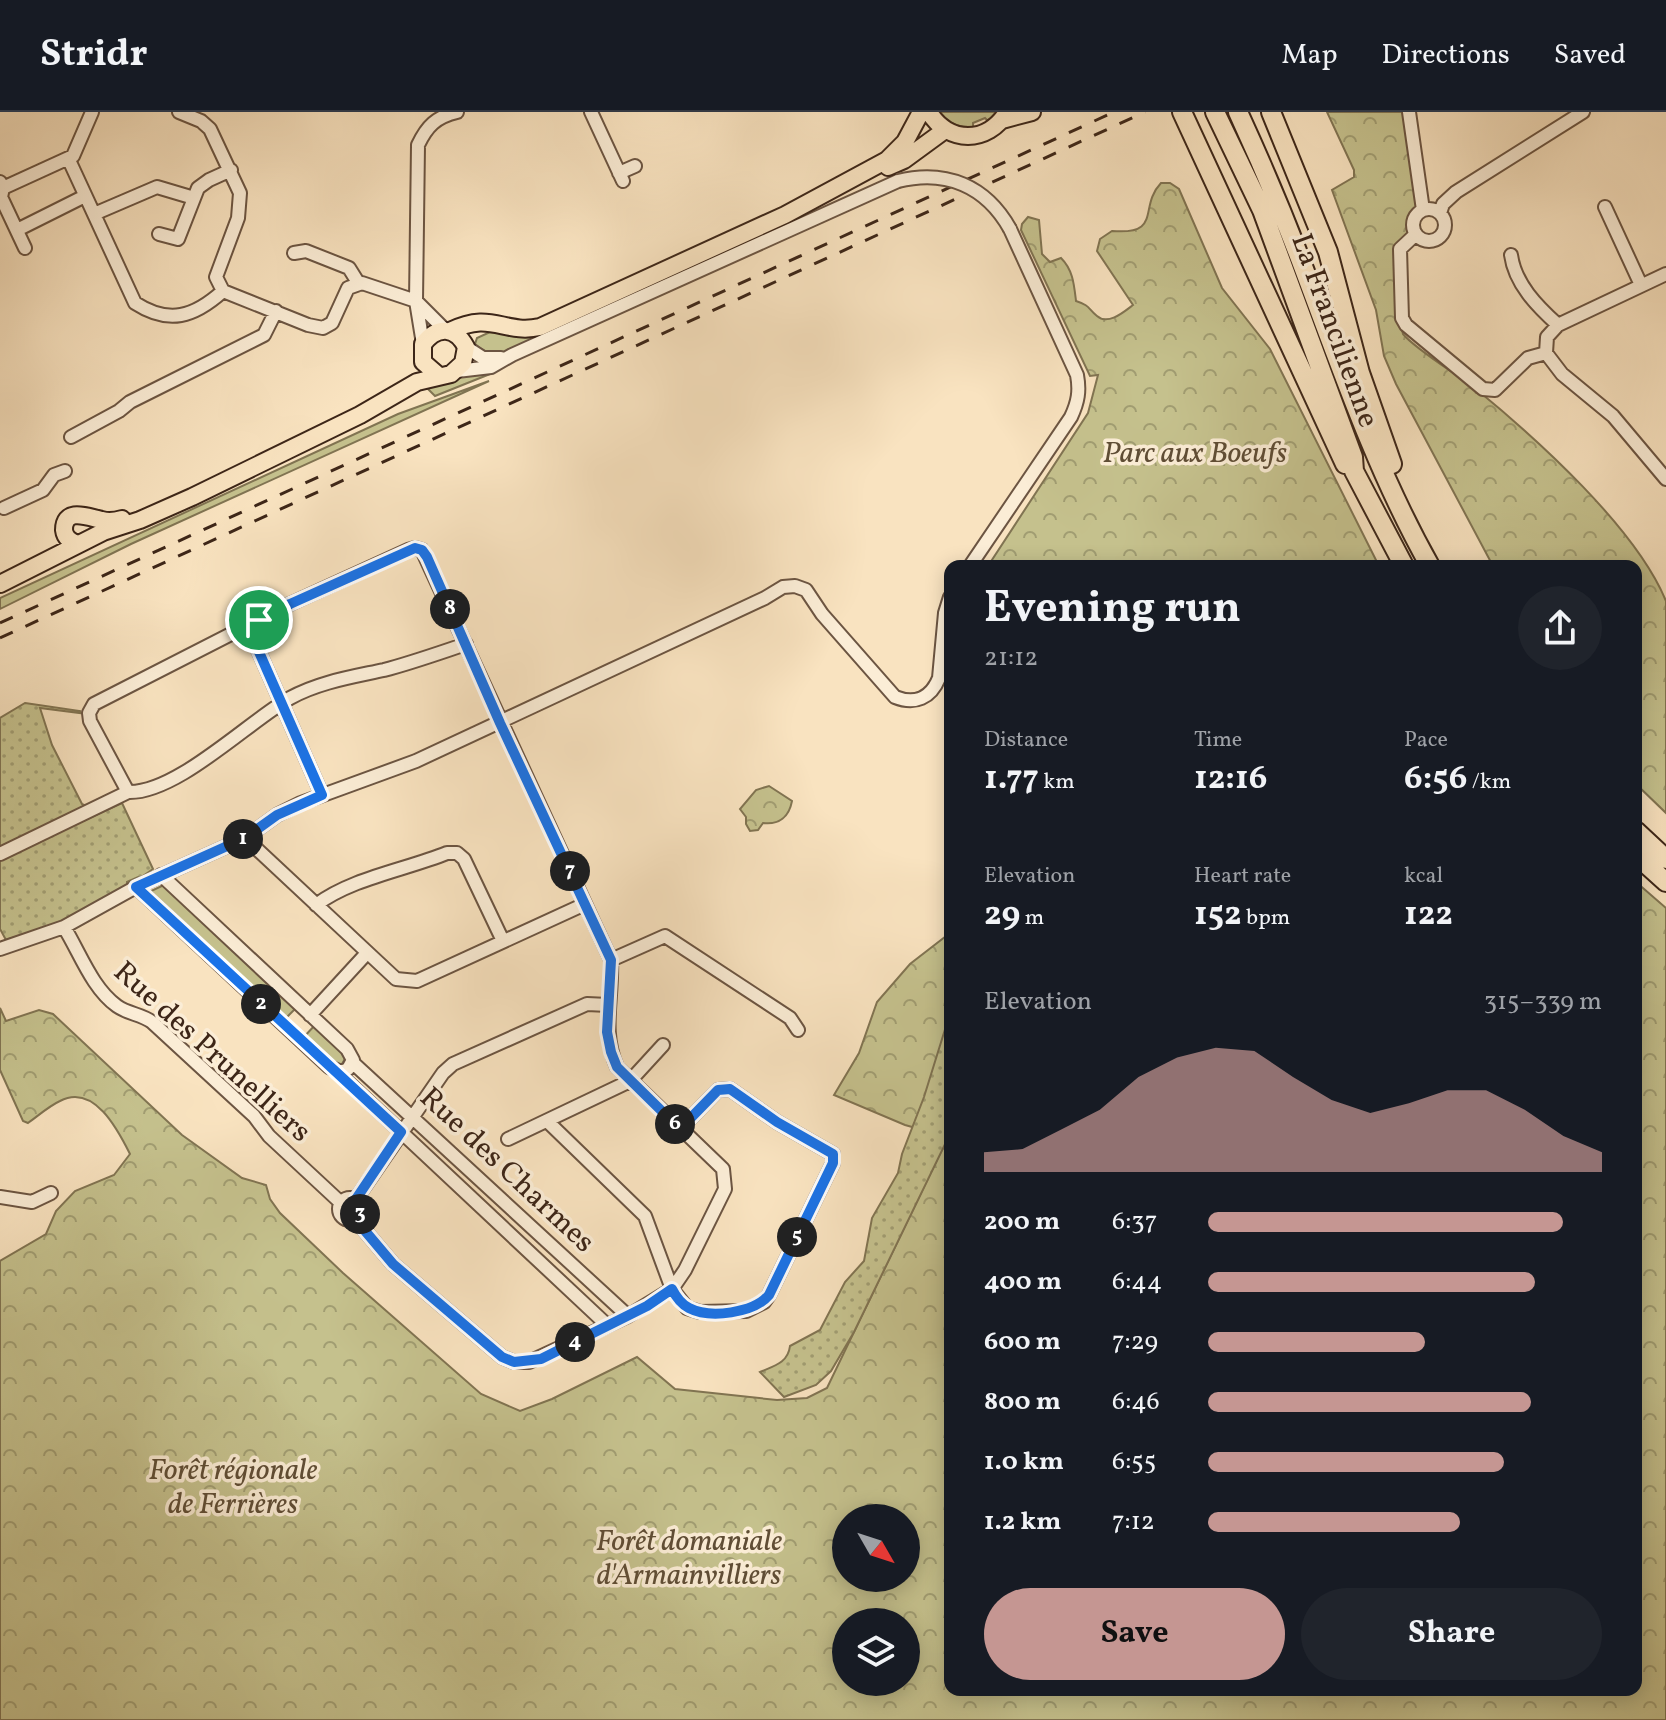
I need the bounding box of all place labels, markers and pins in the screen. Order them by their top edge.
pin [225,586,293,654]
pin: 8 [430,589,470,629]
pin: 1 [223,819,263,859]
pin: 7 [550,851,590,891]
pin: 2 [241,984,281,1024]
pin: 6 [655,1104,695,1144]
pin: 3 [340,1194,380,1234]
pin: 5 [777,1217,817,1257]
pin: 4 [555,1322,595,1362]

